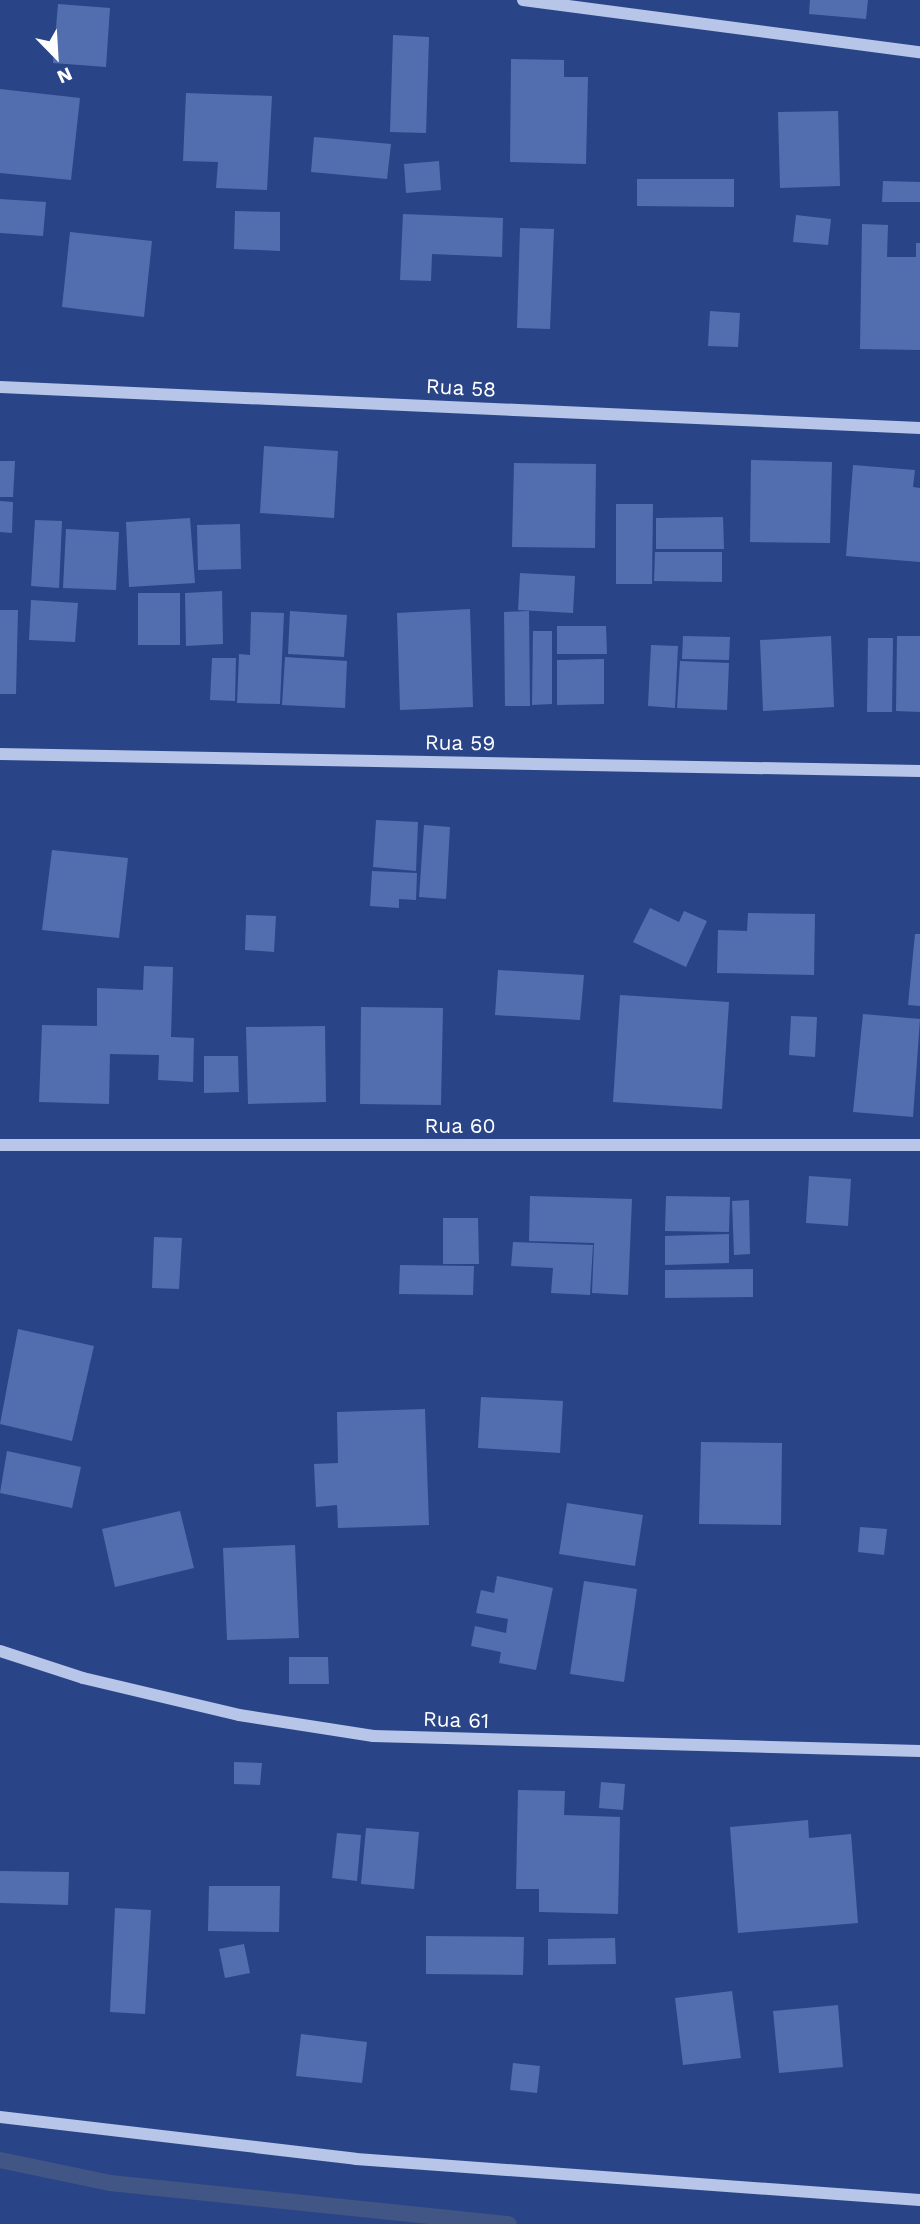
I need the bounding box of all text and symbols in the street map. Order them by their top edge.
north arrow [21,21,91,91]
text: N [54,62,76,89]
street label: Rua 58 [425,374,497,402]
street label: Rua 59 [424,730,496,756]
street label: Rua 60 [424,1113,496,1139]
street label: Rua 61 [422,1706,490,1734]

